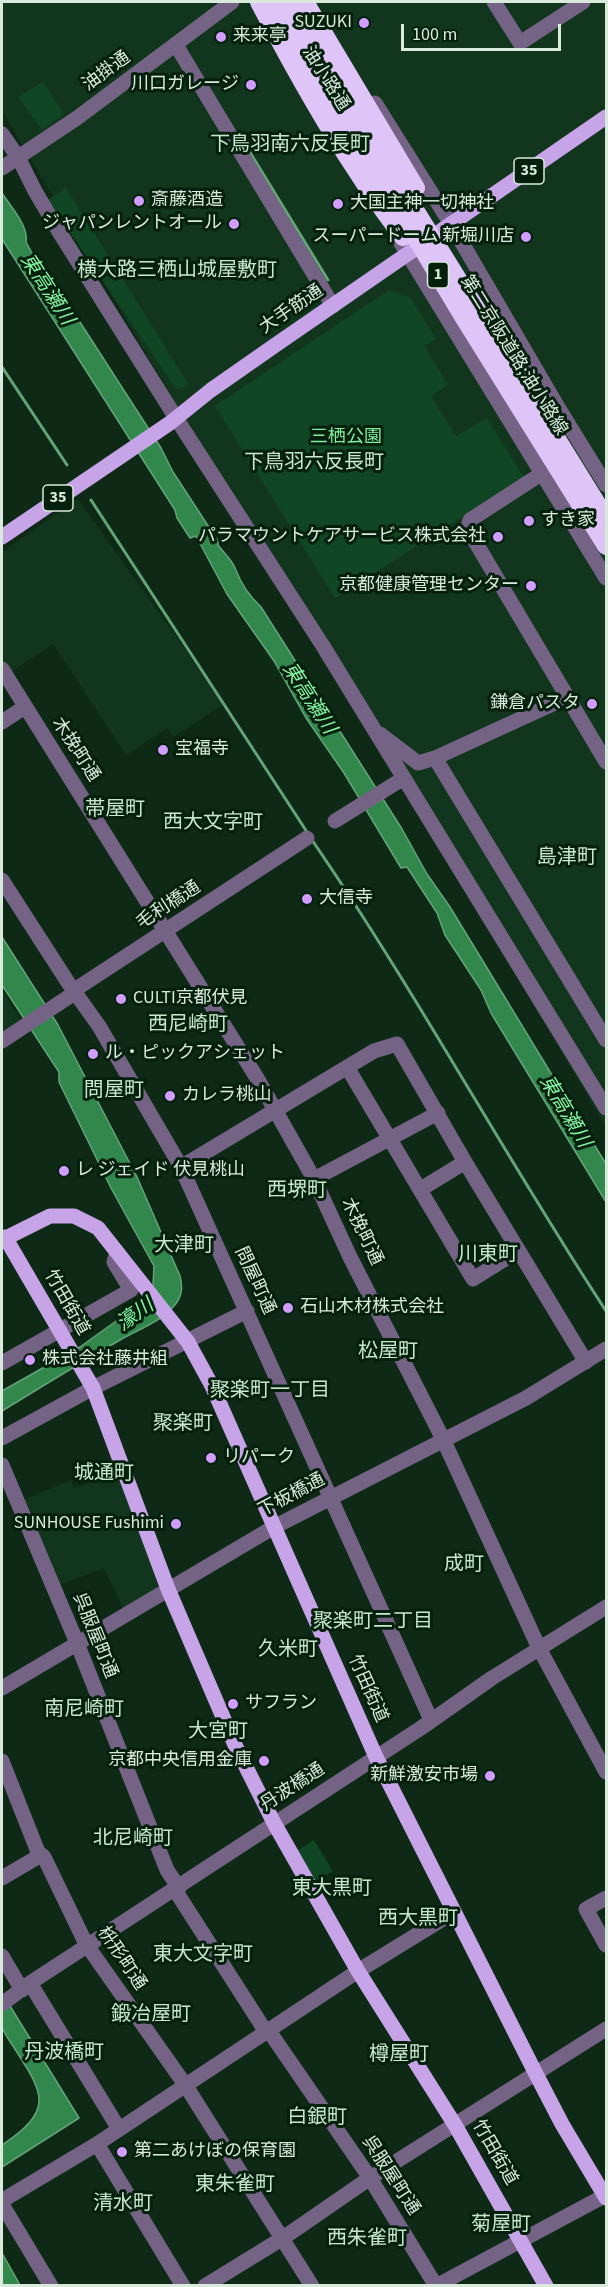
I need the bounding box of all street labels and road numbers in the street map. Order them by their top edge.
street label: 油小路通 [297,43,353,115]
street label: 油掛通 [79,47,135,97]
road number: 35 [514,158,544,184]
road number: 1 [428,262,448,288]
street label: 第二京阪道路;油小路線 [455,272,571,440]
street label: 大手筋通 [256,281,328,339]
road number: 35 [43,485,73,511]
street label: 木挽町通 [46,714,104,786]
street label: 毛利橋通 [133,877,205,935]
street label: 木挽町通 [336,1195,386,1269]
street label: 問屋町通 [229,1244,279,1318]
street label: 竹田街道 [39,1266,93,1340]
street label: 下板橋通 [255,1470,329,1522]
street label: 呉服屋町通 [67,1590,121,1682]
street label: 竹田街道 [342,1652,392,1726]
street label: 丹波橋通 [257,1759,329,1817]
street label: 枡形町通 [92,1923,150,1995]
street label: 竹田街道 [467,2116,521,2190]
street label: 呉服屋町通 [356,2132,424,2220]

